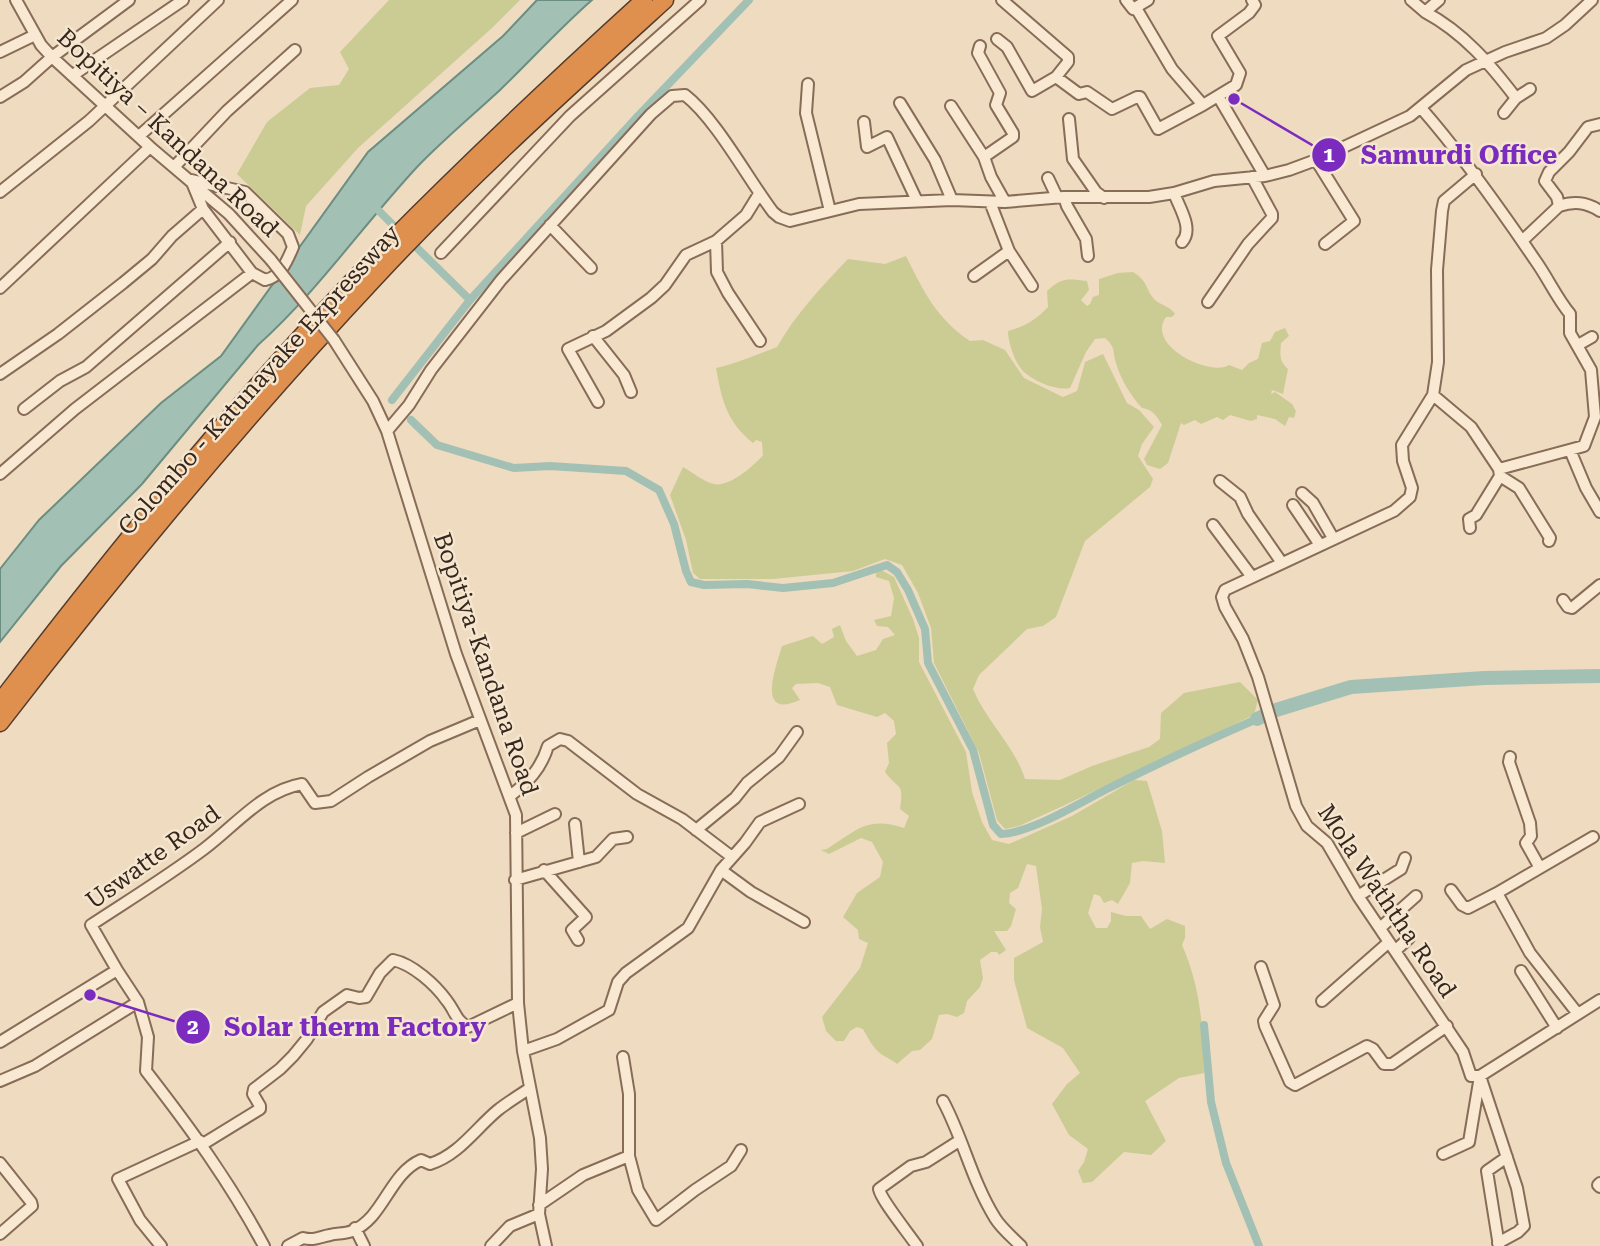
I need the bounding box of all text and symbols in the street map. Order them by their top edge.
street label: Bopitiya – Kandana Road [52,23,284,243]
callout: Samurdi Office [1312,131,1571,178]
text: Samurdi Office [1361,140,1557,170]
text: 1 [1323,143,1335,167]
street label: Colombo - Katunayake Expressway [112,219,406,541]
street label: Bopitiya-Kandana Road [428,529,544,799]
street label: Uswatte Road [81,799,225,915]
street label: Mola Waththa Road [1312,799,1462,1003]
callout: Solar therm Factory [175,1003,500,1050]
text: Solar therm Factory [224,1012,486,1042]
text: 2 [187,1015,199,1039]

